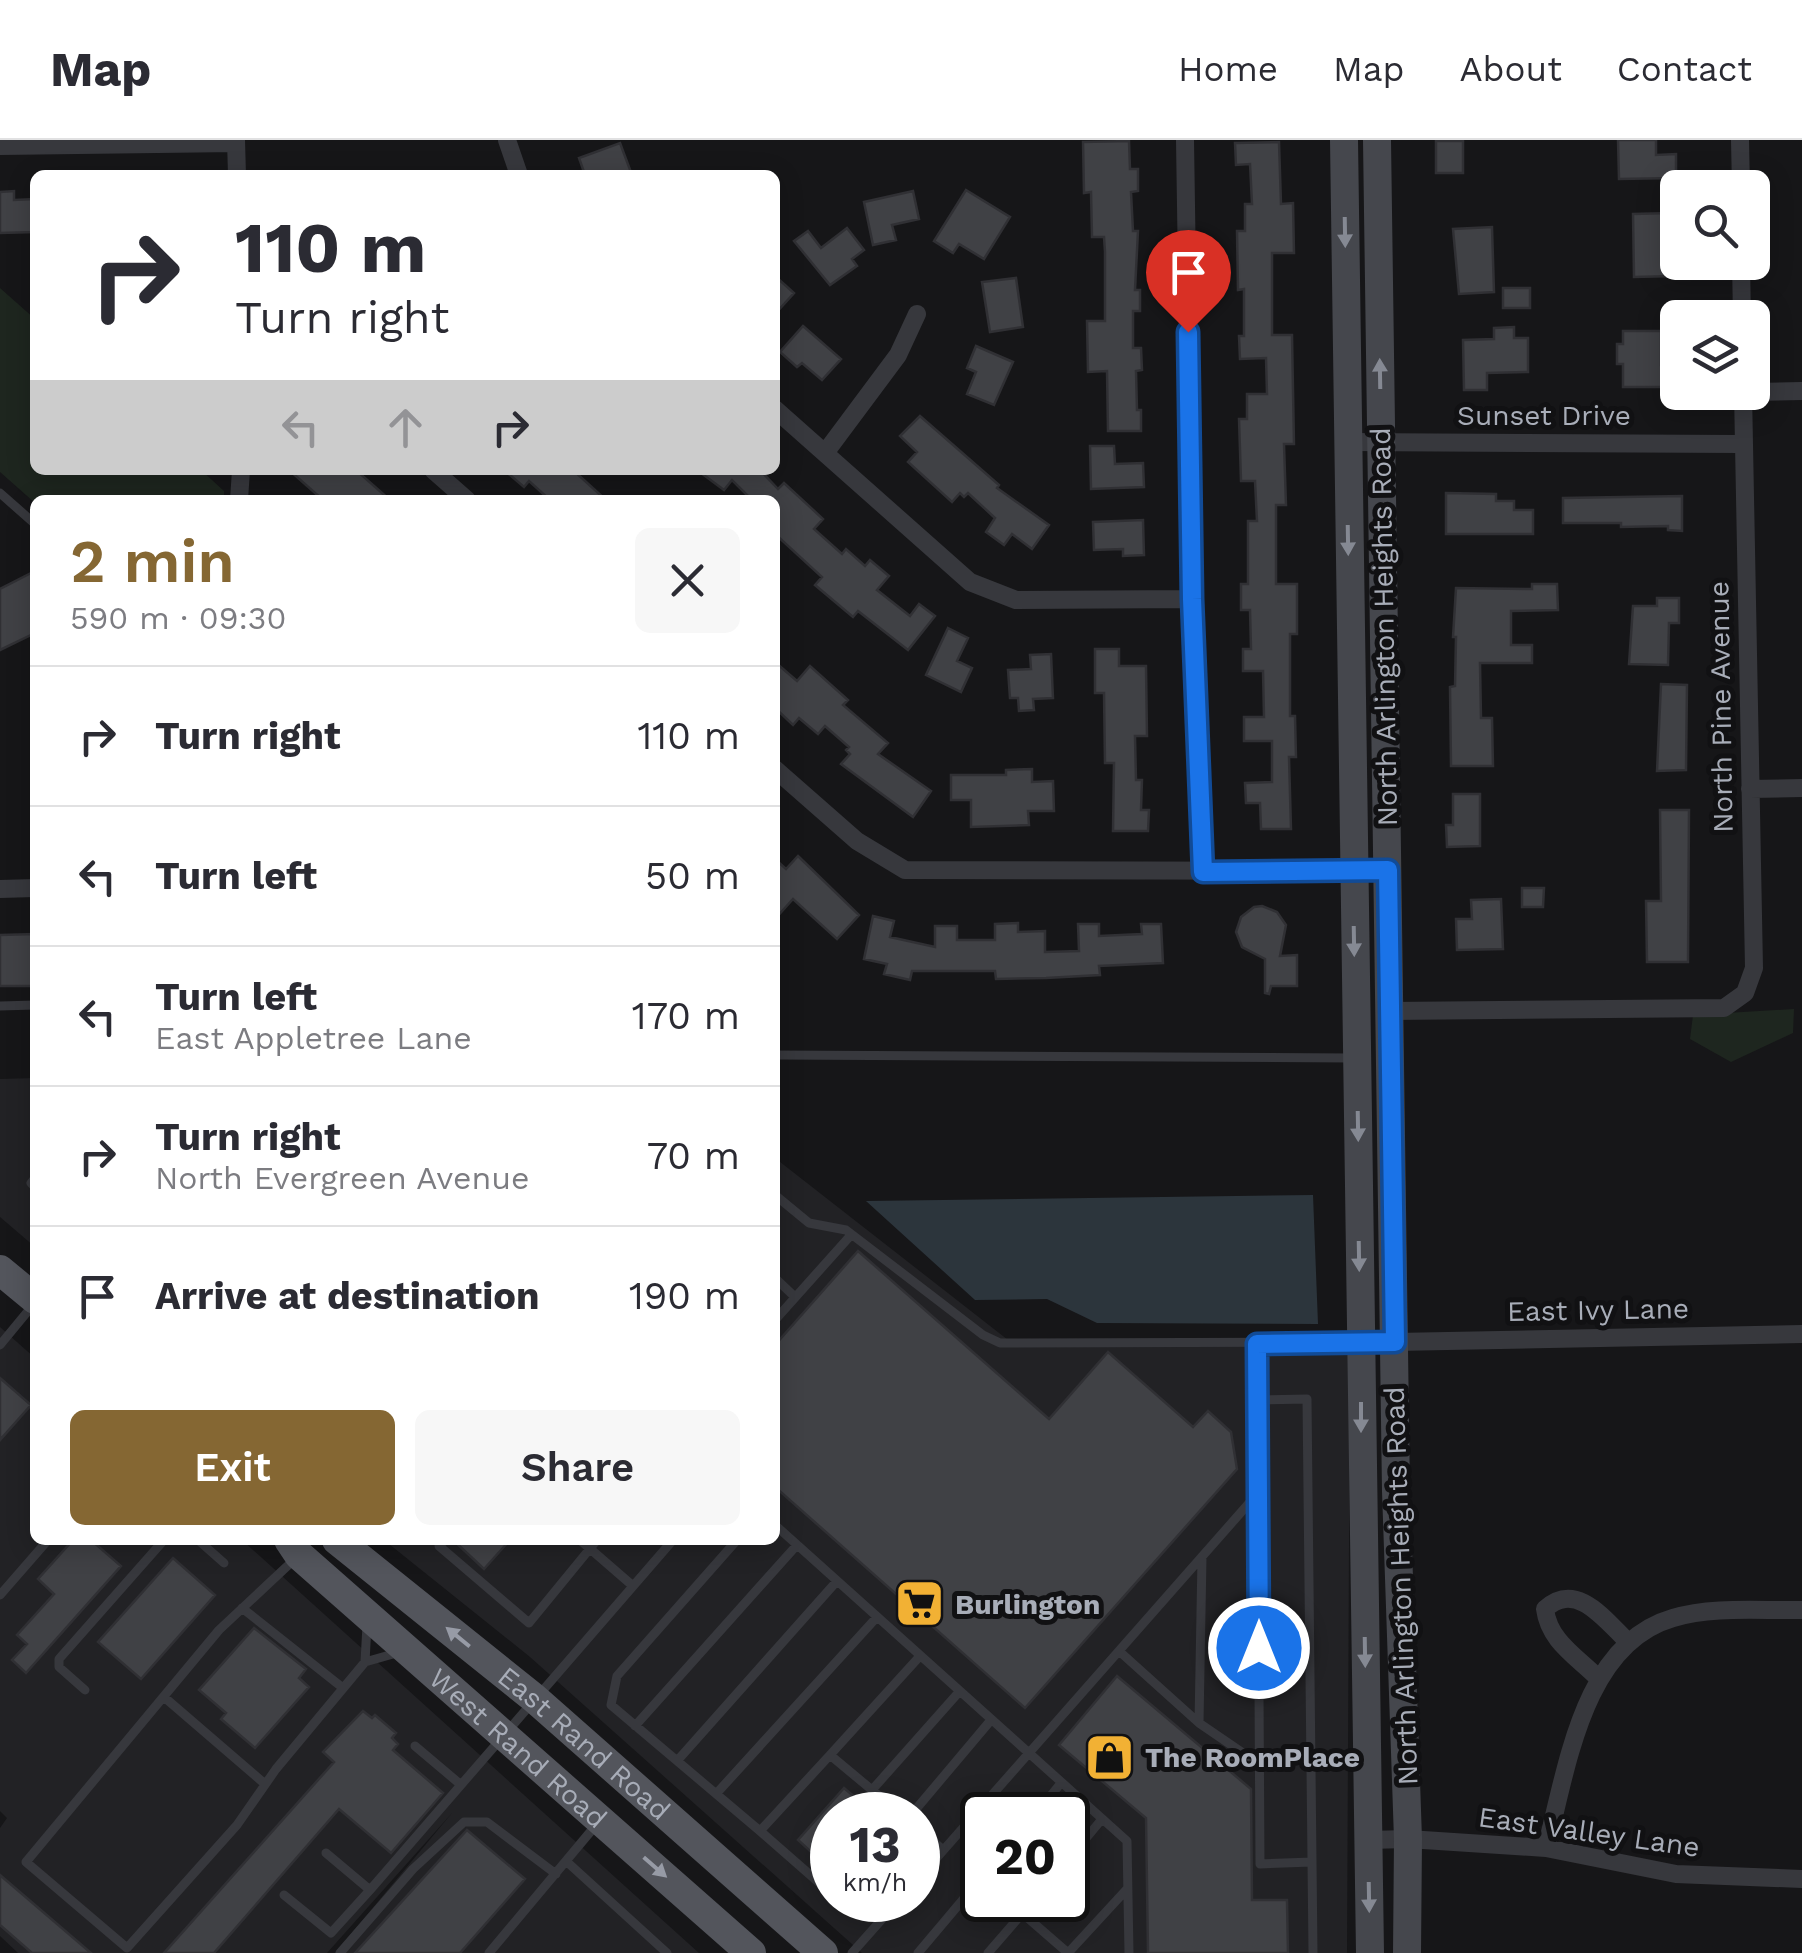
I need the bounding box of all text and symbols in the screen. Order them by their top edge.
text: Map [50,41,151,98]
text: Home [1178,48,1278,90]
text: Map [1333,48,1405,90]
text: About [1460,48,1562,90]
text: Contact [1617,48,1752,90]
map controls [1660,170,1770,410]
button: search [1660,170,1770,280]
text: 110 m [235,207,426,289]
icon: right [70,210,200,340]
one-way arrow [1337,216,1353,248]
pin [1146,230,1231,333]
icon: arrive [1161,245,1216,300]
text: Turn right [235,291,449,344]
button: layers [1660,300,1770,410]
one-way arrow [1372,358,1388,390]
street label: Sunset Drive [1457,399,1631,432]
icon: left [273,400,328,455]
icon: ahead [378,400,433,455]
icon: right [483,400,538,455]
street label: North Arlington Heights Road [1364,427,1404,827]
one-way arrow [1340,524,1356,556]
text: 2 min [70,526,235,597]
button: close [635,528,740,633]
street label: North Pine Avenue [1702,581,1740,833]
text: 590 m · 09:30 [70,599,286,637]
icon: right [70,709,125,764]
text: Turn right [155,714,341,758]
text: 110 m [638,714,740,758]
icon: left [70,849,125,904]
text: Turn left [155,854,317,898]
text: 50 m [645,854,740,898]
one-way arrow [1346,926,1362,958]
text: Turn left [155,975,317,1019]
icon: left [70,989,125,1044]
text: 170 m [632,994,740,1038]
text: East Appletree Lane [155,1019,472,1057]
one-way arrow [1350,1110,1366,1142]
text: Turn right [155,1115,341,1159]
icon: right [70,1129,125,1184]
text: 70 m [647,1134,740,1178]
text: North Evergreen Avenue [155,1159,530,1197]
one-way arrow [1352,1241,1368,1273]
icon: arrive [70,1269,125,1324]
text: Arrive at destination [155,1274,540,1318]
text: 190 m [629,1274,740,1318]
street label: East Ivy Lane [1507,1292,1689,1328]
street label: North Arlington Heights Road [1378,1386,1424,1786]
one-way arrow [1353,1401,1369,1433]
button: Exit [70,1410,395,1525]
button: Share [415,1410,740,1525]
supermarket icon: Burlington [894,1578,946,1630]
place label: Burlington [955,1588,1100,1621]
position arrow [1207,1596,1311,1700]
one-way arrow [445,1627,471,1648]
one-way arrow [1357,1636,1373,1668]
street label: East Rand Road [492,1659,677,1827]
street label: West Rand Road [423,1661,614,1835]
shop icon: The RoomPlace [1084,1731,1136,1783]
place label: The RoomPlace [1145,1741,1360,1774]
speed limit sign: 20 [960,1792,1090,1922]
street label: East Valley Lane [1476,1800,1702,1864]
text: 13 [849,1815,901,1874]
one-way arrow [642,1855,667,1877]
text: km/h [843,1868,907,1897]
one-way arrow [1361,1881,1377,1913]

